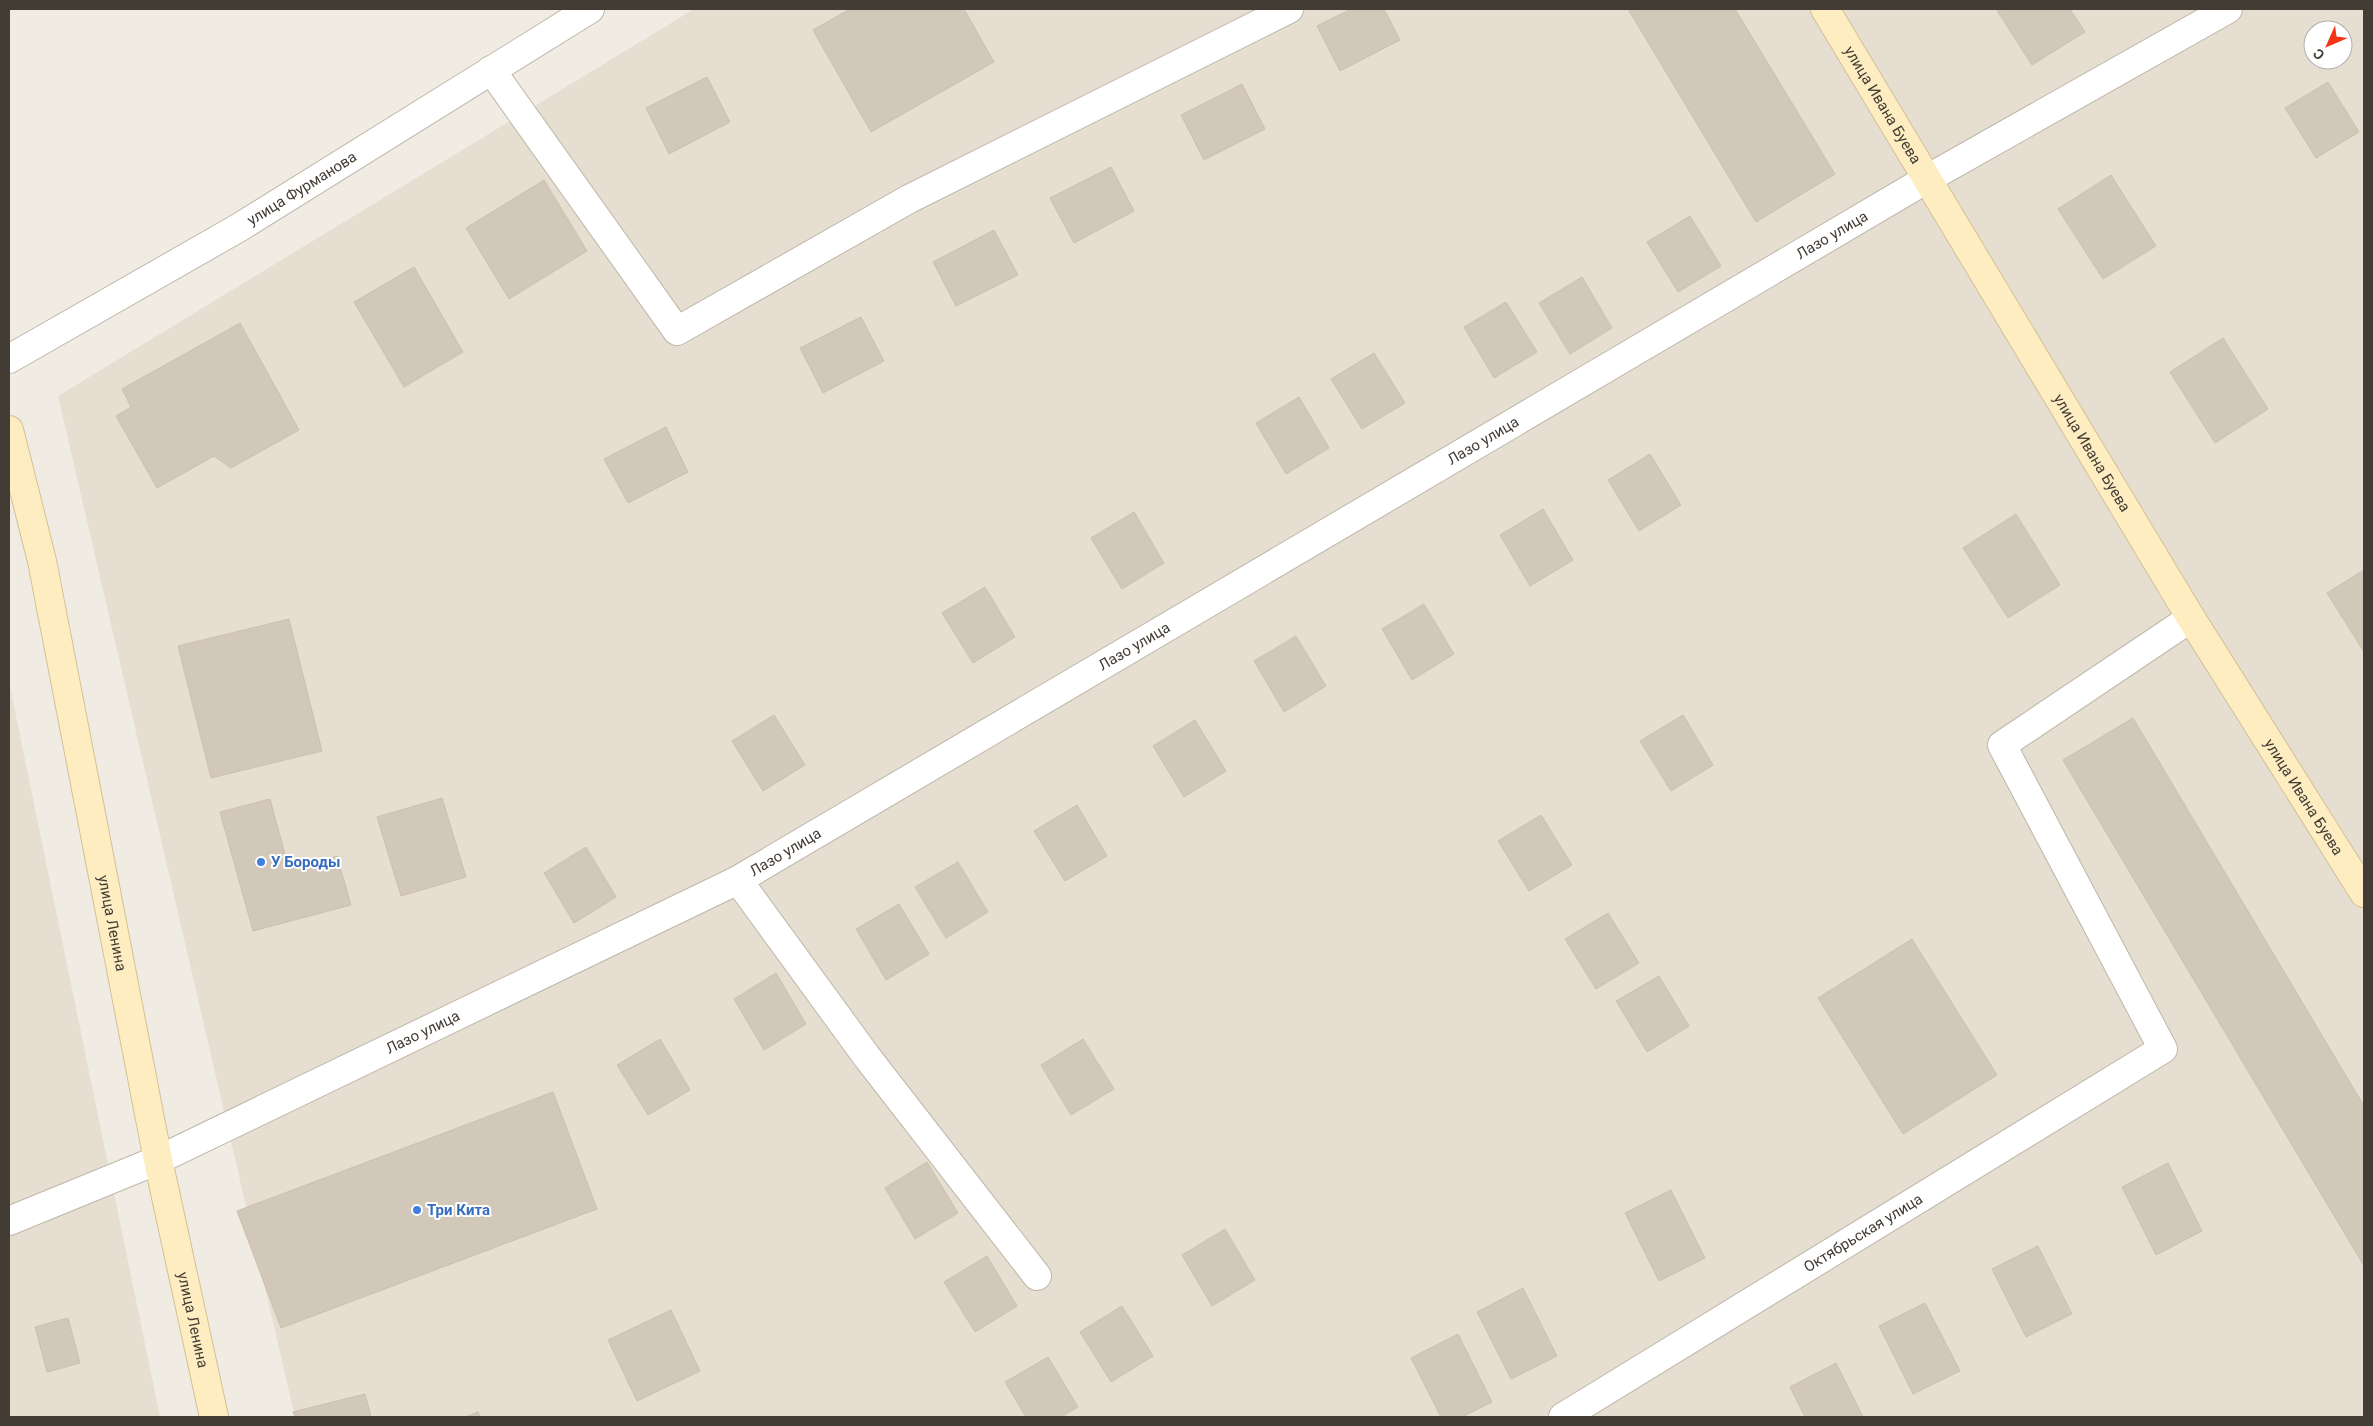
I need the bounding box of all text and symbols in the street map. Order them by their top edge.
north arrow [2303,20,2353,70]
street label: улица Ивана Буева [1840,43,1925,167]
text: С [2310,45,2328,63]
street label: улица Фурманова [244,148,360,229]
street label: Лазо улица [1793,207,1871,263]
street label: улица Ивана Буева [2050,391,2134,515]
street label: Лазо улица [1444,413,1522,469]
street label: Лазо улица [1095,618,1173,674]
street label: улица Ивана Буева [2260,735,2347,859]
street label: Лазо улица [746,824,824,880]
place label: У Бороды [271,853,340,871]
marker: У Бороды [255,856,267,868]
street label: улица Ленина [94,874,130,973]
street label: Лазо улица [383,1007,463,1058]
street label: Октябрьская улица [1800,1190,1926,1276]
place label: Три Кита [427,1201,490,1219]
marker: Три Кита [411,1204,423,1216]
street label: улица Ленина [174,1270,212,1370]

